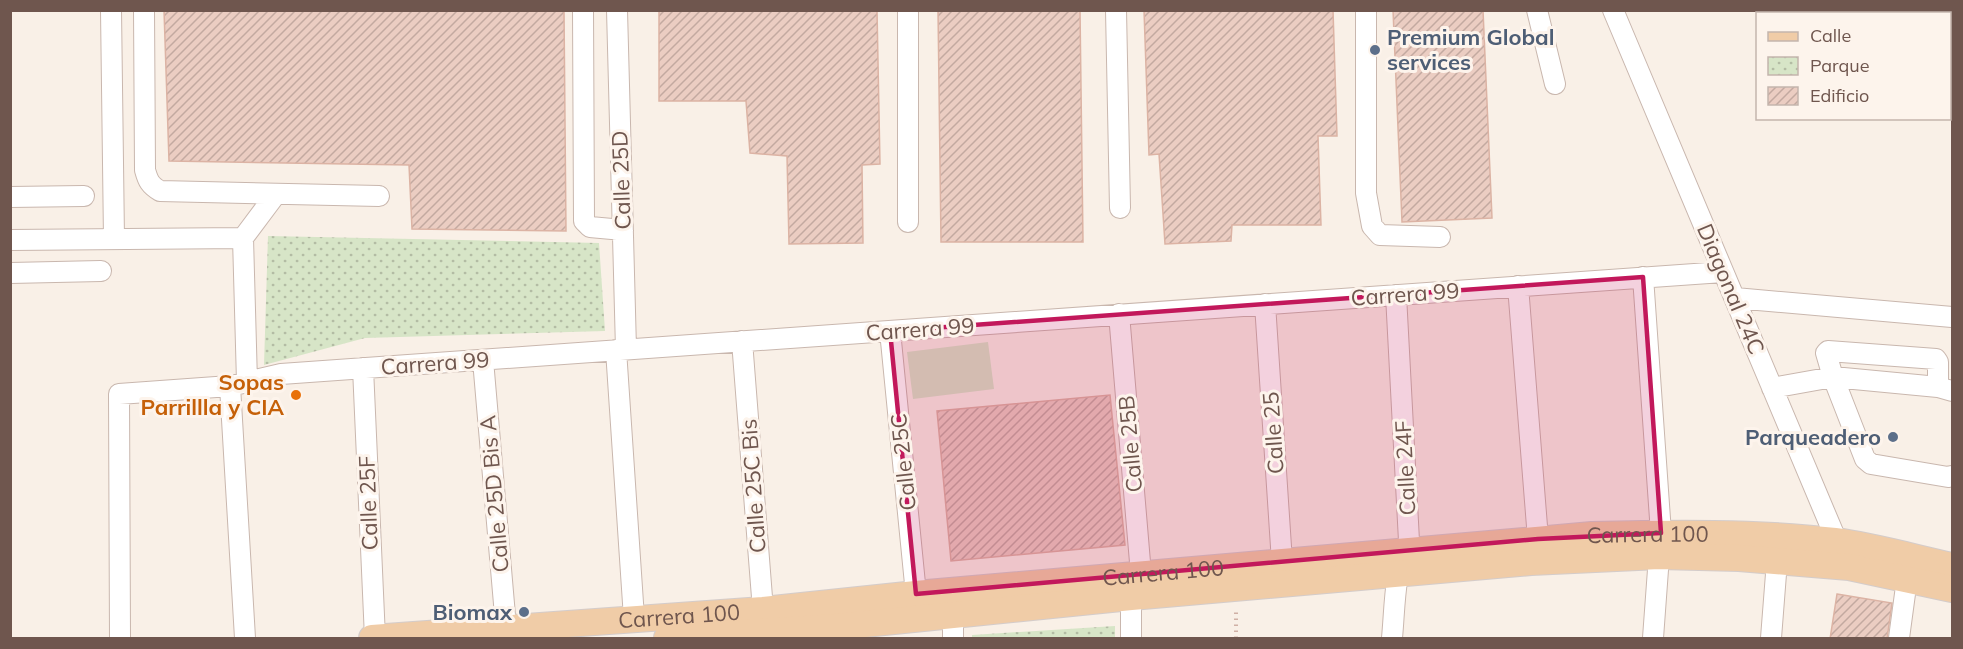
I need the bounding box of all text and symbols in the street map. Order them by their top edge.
legend [1756,12,1951,120]
place label: Premium Global services [1387,23,1554,76]
text: Calle [1810,24,1851,47]
marker: Premium Global services [1368,43,1382,57]
text: Parque [1810,54,1869,77]
text: Edificio [1810,84,1869,107]
street label: Calle 25D [605,130,637,230]
street label: Diagonal 24C [1691,219,1771,359]
street label: Carrera 99 [1350,276,1460,312]
street label: Carrera 99 [865,311,975,347]
street label: Carrera 99 [380,345,490,381]
place label: Sopas Parrillla y CIA [140,368,284,421]
marker: Sopas Parrillla y CIA [289,388,303,402]
street label: Calle 25 [1256,391,1290,475]
street label: Calle 25B [1112,394,1148,494]
street label: Calle 25C [884,412,922,512]
street label: Calle 25D Bis A [473,414,515,574]
street label: Calle 25C Bis [734,418,772,554]
street label: Calle 24F [1389,420,1421,516]
place label: Parqueadero [1745,423,1881,451]
marker: Parqueadero [1886,430,1900,444]
street label: Calle 25F [352,455,384,551]
street label: Carrera 100 [1586,520,1709,549]
street label: Carrera 100 [1101,553,1225,592]
place label: Biomax [433,598,513,626]
street label: Carrera 100 [617,598,741,634]
marker: Biomax [517,605,531,619]

